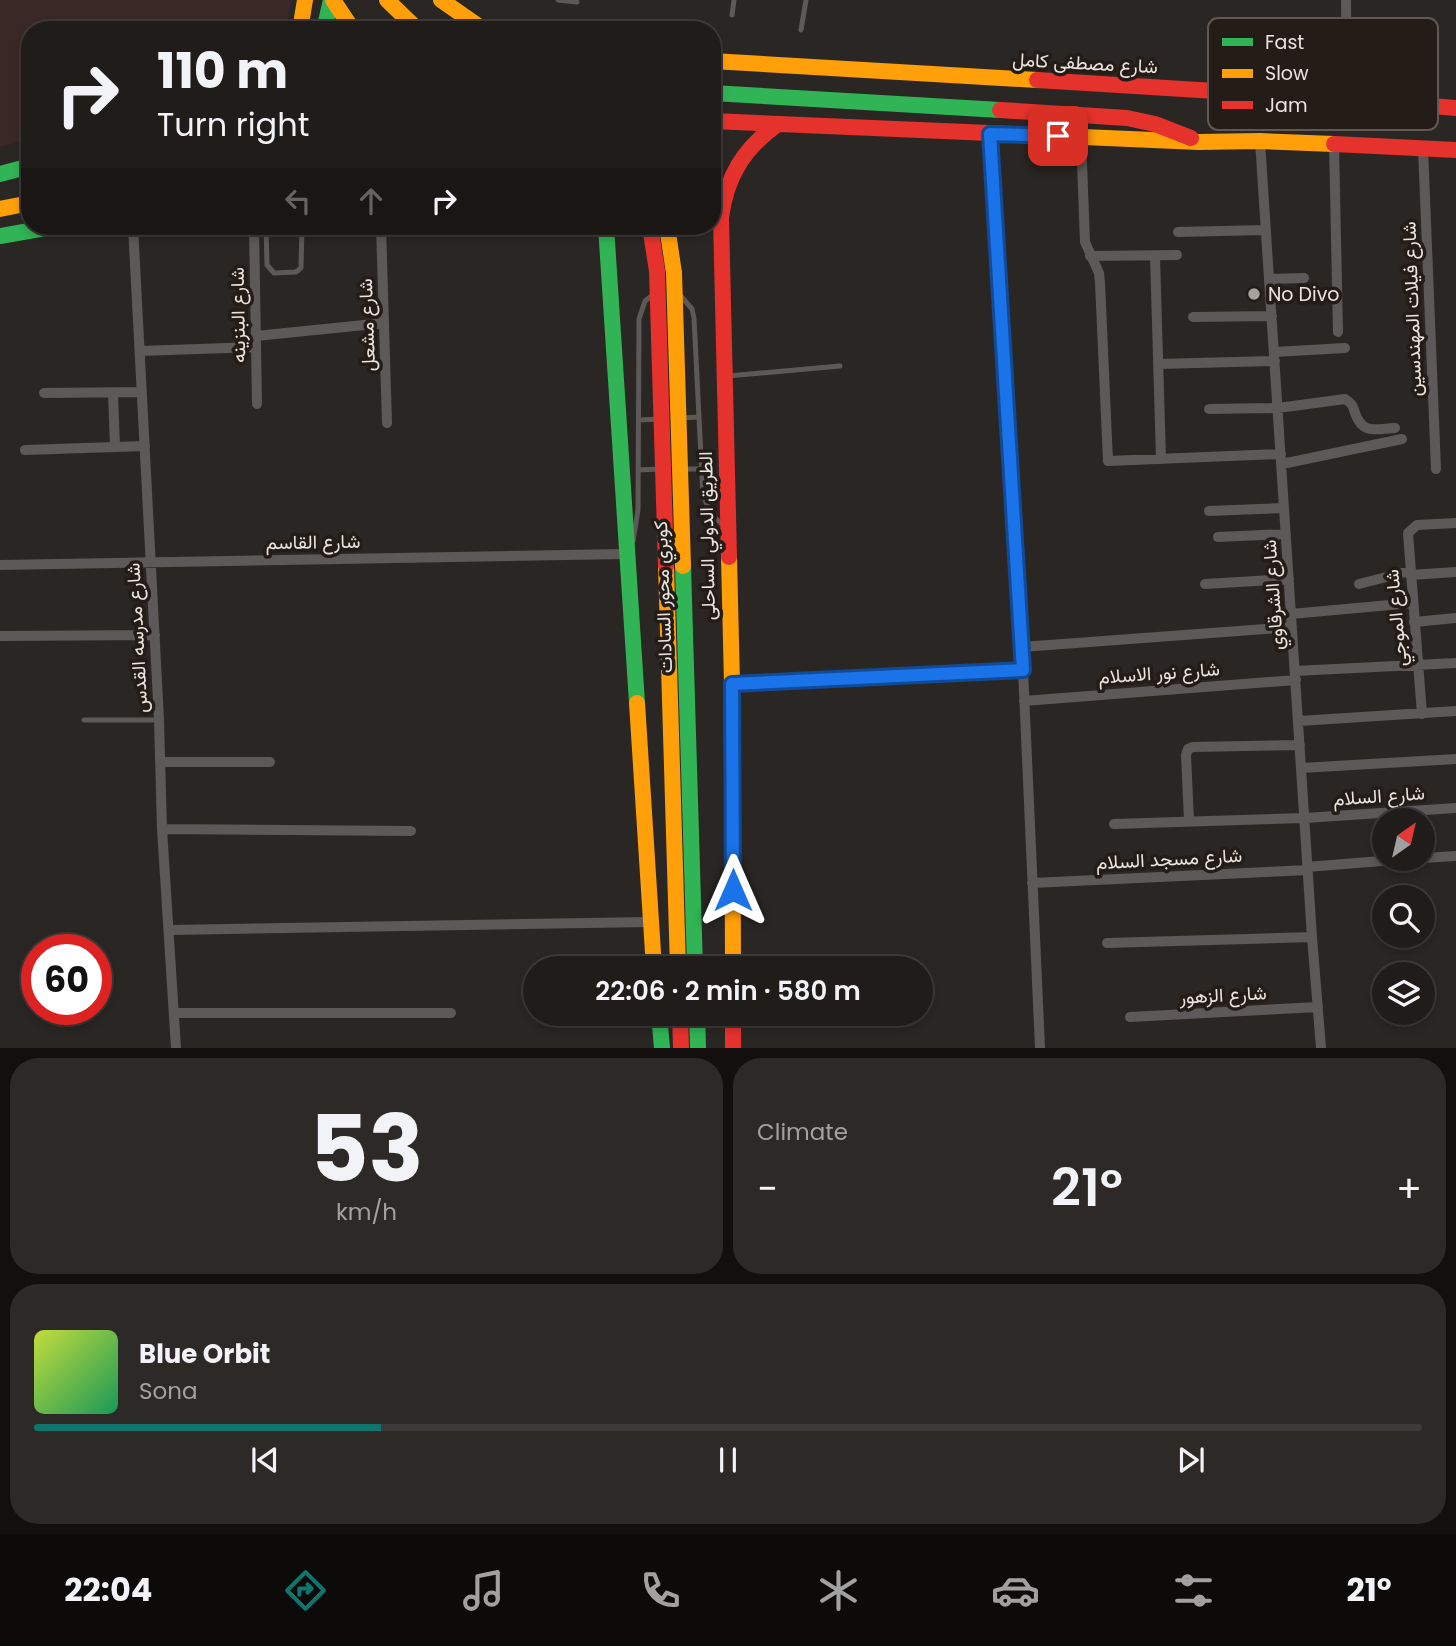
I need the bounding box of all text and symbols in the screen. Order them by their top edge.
legend [1208,18,1438,130]
text: Fast [1265,29,1304,56]
text: 110 m [157,37,288,105]
street label: شارع مصطفى كامل [1012,46,1158,80]
icon: right [42,49,133,140]
text: Slow [1265,60,1309,87]
text: Jam [1265,92,1307,119]
text: Turn right [157,102,309,147]
pin [1028,106,1088,166]
icon: arrive [1039,117,1077,155]
icon: left [279,182,317,220]
icon: ahead [352,182,390,220]
icon: right [425,182,463,220]
street label: شارع فيلات المهندسين [1395,221,1429,397]
street label: شارع البنزينه [224,267,252,363]
street label: شارع مشعل [352,278,382,372]
place label: No Divo [1268,281,1340,308]
marker: No Divo [1246,286,1262,302]
street label: الطريق الدولي الساحلى [692,451,724,621]
street label: كوبري محور السادات [647,520,681,674]
street label: شارع القاسم [265,528,361,556]
street label: شارع الشرقاوي [1256,539,1292,651]
street label: شارع مدرسه القدس [120,562,154,714]
street label: شارع الموجي [1378,568,1416,668]
street label: شارع نور الاسلام [1097,655,1221,691]
street label: شارع السلام [1332,779,1426,813]
north arrow [1372,808,1435,872]
map controls [1372,808,1435,1025]
street label: شارع مسجد السلام [1095,842,1243,876]
position arrow [696,853,770,927]
button: search [1372,885,1435,948]
speed limit sign: 60 [21,934,112,1025]
button: layers [1372,962,1435,1025]
text: 22:06 · 2 min · 580 m [595,973,861,1009]
street label: شارع الزهور [1178,979,1267,1011]
text: 53 [309,1085,424,1213]
text: Climate [757,1116,848,1148]
text: 21° [1051,1151,1123,1224]
text: − [757,1162,778,1215]
text: + [1396,1162,1422,1215]
text: km/h [336,1196,397,1228]
text: Blue Orbit [139,1336,270,1372]
text: Sona [139,1375,198,1407]
icon: previous [246,1441,284,1479]
icon: pause [709,1441,747,1479]
icon: next [1172,1441,1210,1479]
icon: directions [281,1566,330,1615]
icon: music [459,1566,508,1615]
icon: phone [636,1566,685,1615]
icon: climate [814,1566,863,1615]
icon: car [991,1566,1040,1615]
icon: filters [1169,1566,1218,1615]
text: 22:04 [64,1567,152,1612]
text: 21° [1347,1567,1392,1612]

